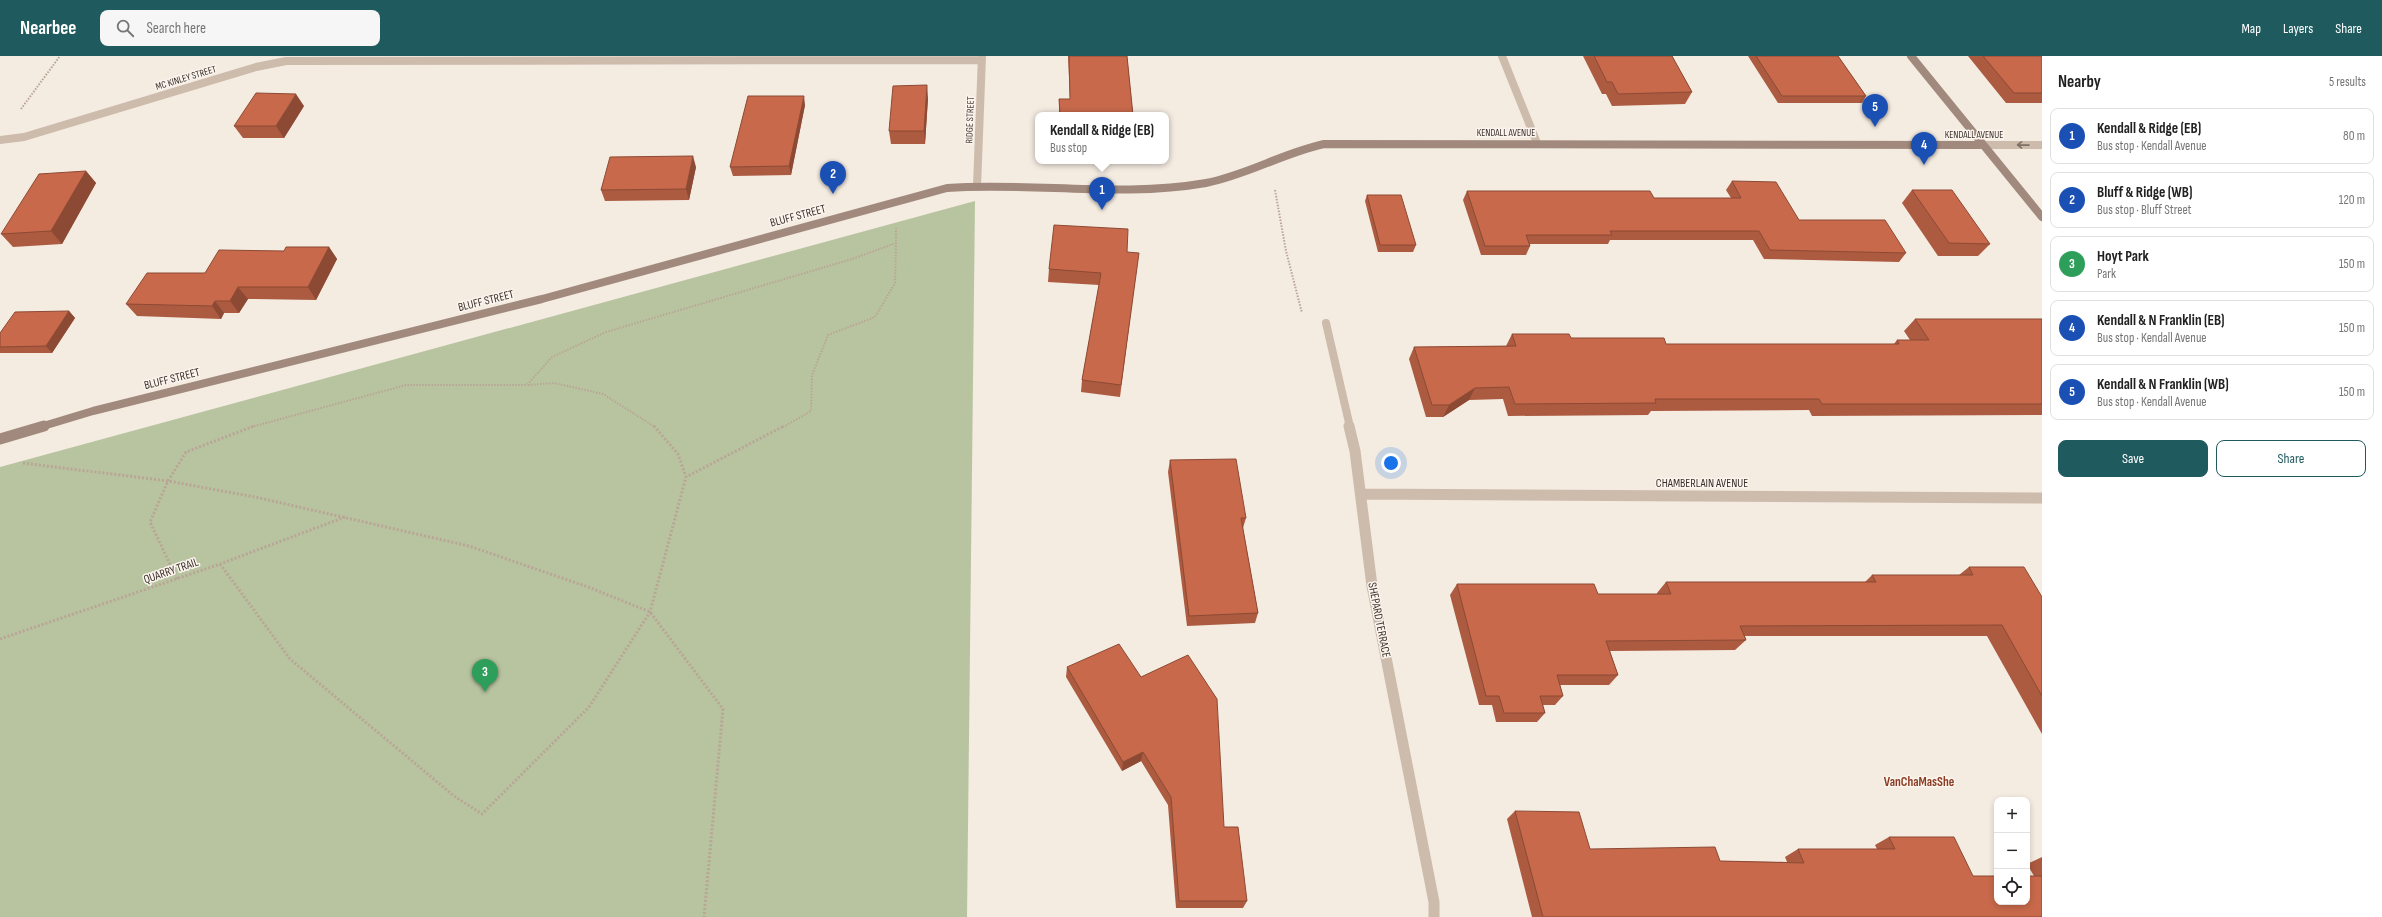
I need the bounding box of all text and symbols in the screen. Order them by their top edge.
search box [100,10,380,46]
text: Nearbee [20,17,76,40]
icon: search [114,17,136,39]
text: Search here [146,19,206,38]
text: Map [2241,20,2261,37]
text: Layers [2283,20,2313,37]
text: Share [2335,20,2362,37]
street label: MC KINLEY STREET [154,63,218,93]
text: Nearby [2058,72,2101,92]
text: 5 results [2329,74,2366,90]
pin: 5 [1862,94,1888,127]
street label: RIDGE STREET [963,96,977,144]
popup [1035,112,1169,164]
text: Kendall & Ridge (EB) [2097,119,2201,138]
text: Kendall & Ridge (EB) [1050,121,1154,140]
street label: KENDALL AVENUE [1477,127,1535,139]
text: 1 [2069,128,2075,144]
text: 80 m [2343,128,2365,144]
street label: KENDALL AVENUE [1945,129,2003,141]
pin: 4 [1911,132,1937,165]
text: Bus stop · Kendall Avenue [2097,138,2207,154]
text: Bus stop [1050,140,1087,156]
one-way arrow [2017,141,2030,149]
pin: 2 [820,161,846,194]
pin: 1 [1089,177,1115,210]
text: Bluff & Ridge (WB) [2097,183,2192,202]
text: 2 [2069,192,2075,208]
text: 120 m [2339,192,2365,208]
street label: BLUFF STREET [768,201,828,231]
text: Bus stop · Bluff Street [2097,202,2192,218]
text: Hoyt Park [2097,247,2149,266]
text: 3 [2069,256,2075,272]
text: 150 m [2339,256,2365,272]
text: Park [2097,266,2116,282]
street label: BLUFF STREET [456,287,516,315]
text: Kendall & N Franklin (EB) [2097,311,2225,330]
text: 4 [2069,320,2075,336]
text: 150 m [2339,320,2365,336]
text: Bus stop · Kendall Avenue [2097,330,2207,346]
street label: BLUFF STREET [142,365,202,393]
text: Kendall & N Franklin (WB) [2097,375,2229,394]
text: 5 [2069,384,2075,400]
text: 150 m [2339,384,2365,400]
text: Bus stop · Kendall Avenue [2097,394,2207,410]
button: Save [2058,440,2208,477]
button: Share [2216,440,2366,477]
your location [1381,453,1401,473]
street label: CHAMBERLAIN AVENUE [1656,476,1748,491]
street label: QUARRY TRAIL [142,554,201,587]
street label: SHEPARD TERRACE [1364,581,1394,659]
pin: 3 [472,659,498,692]
district label: VanChaMasShe [1884,774,1955,790]
map controls [1994,797,2030,905]
button: + [1994,797,2030,833]
button: − [1994,833,2030,869]
button: locate [1994,869,2030,905]

